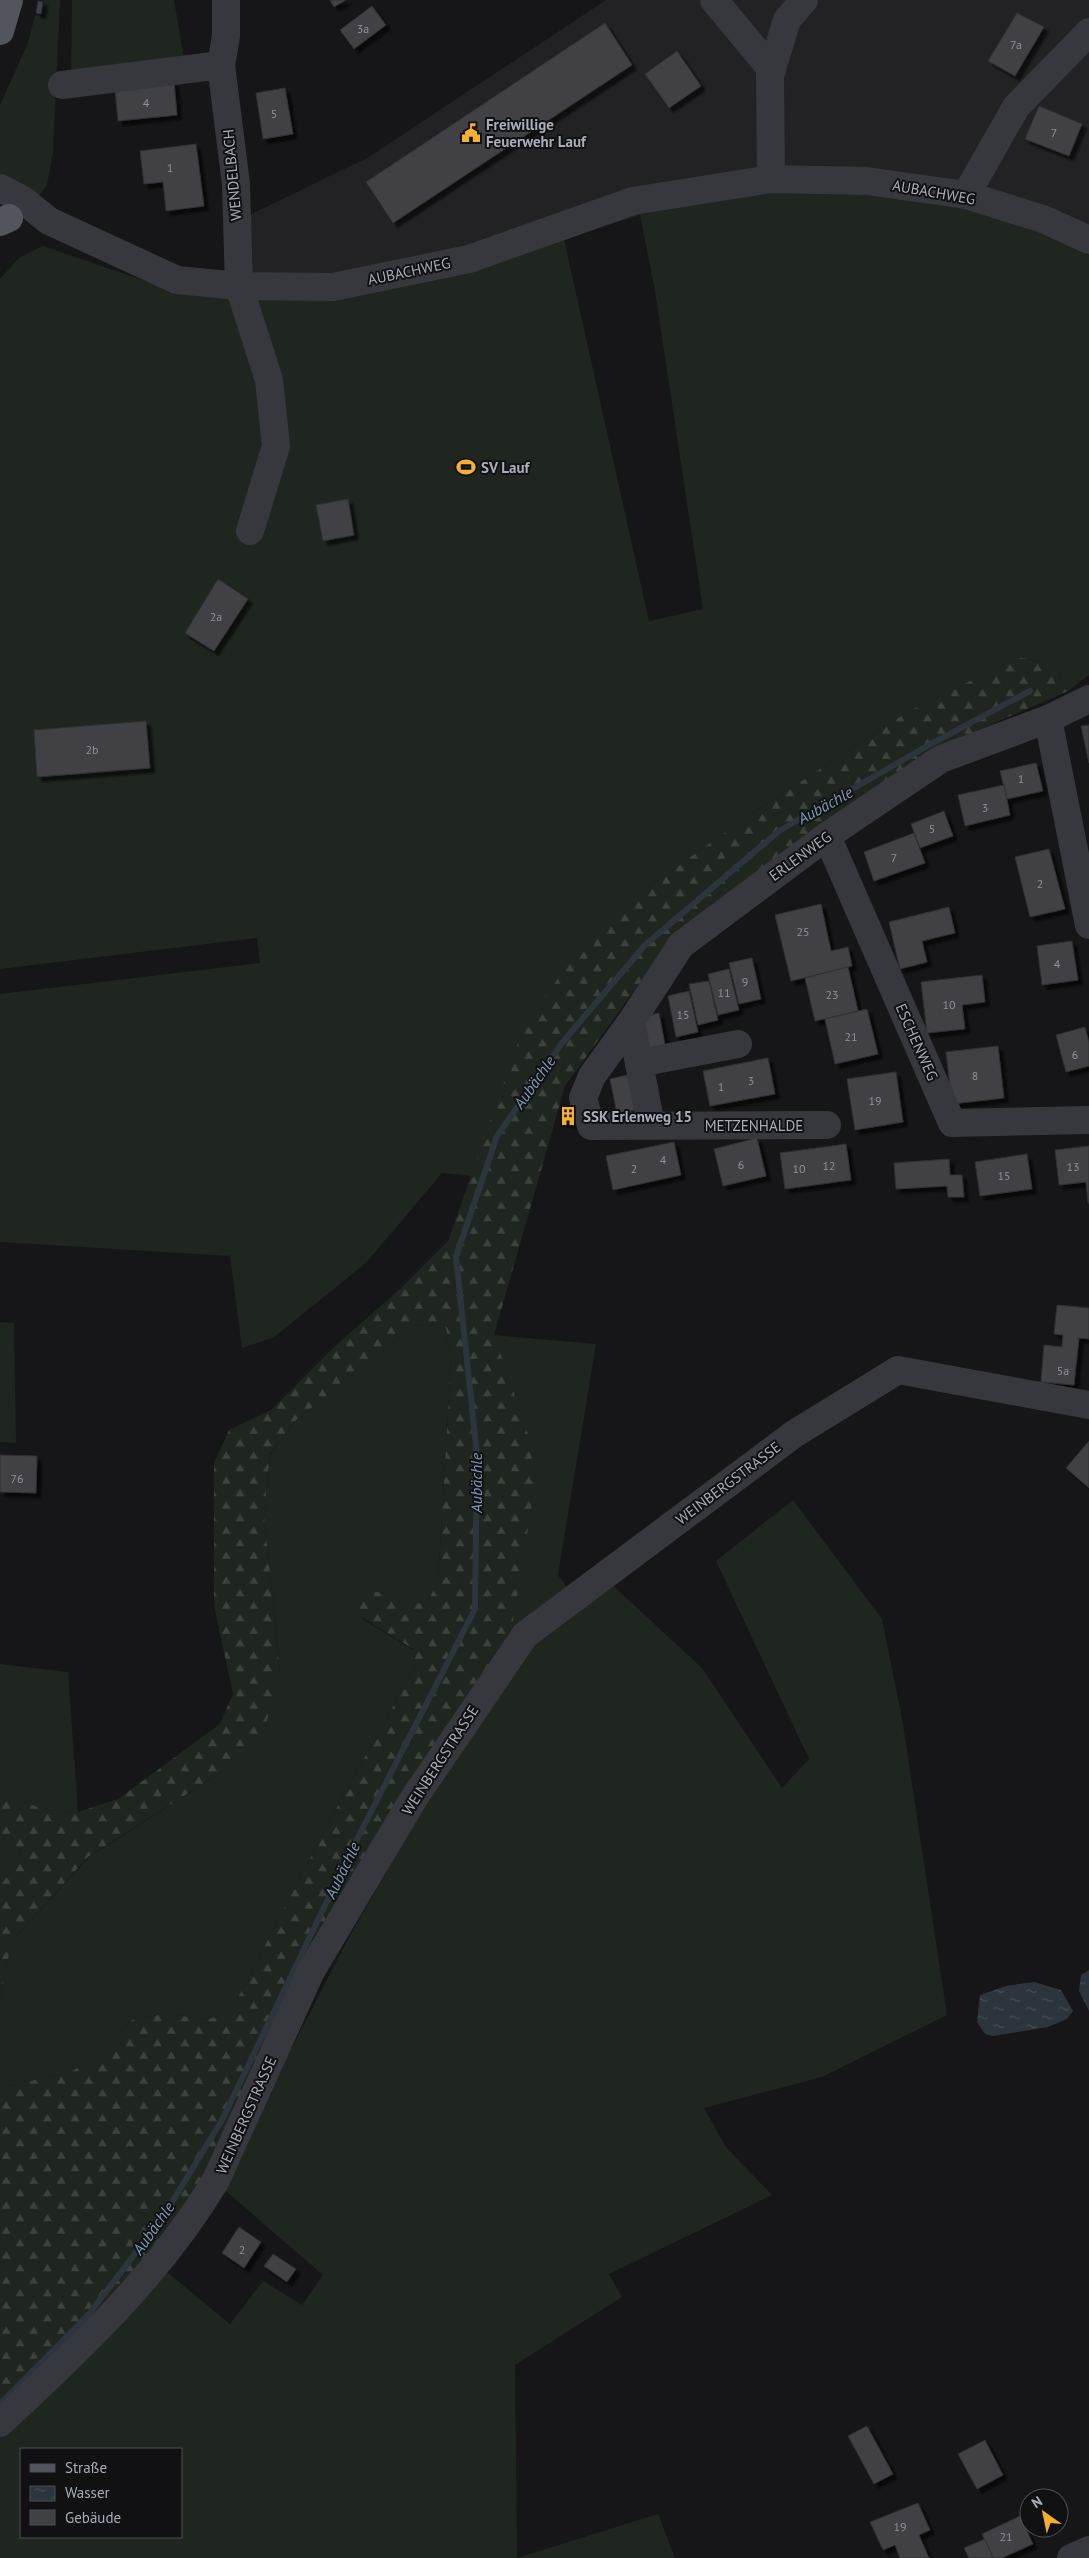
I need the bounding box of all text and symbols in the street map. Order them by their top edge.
house number: 3a [357,21,369,36]
house number: 7a [1010,37,1022,52]
house number: 4 [143,95,150,110]
house number: 5 [271,106,277,121]
place label: Freiwillige Feuerwehr Lauf [486,115,587,151]
public building icon: Freiwillige Feuerwehr Lauf [460,122,482,144]
house number: 7 [1051,125,1057,140]
street label: WENDELBACH [219,128,245,222]
house number: 1 [167,160,173,175]
street label: AUBACHWEG [891,175,977,209]
street label: AUBACHWEG [366,253,452,289]
sports icon: SV Lauf [455,456,477,478]
place label: SV Lauf [481,458,531,477]
house number: 2a [210,609,222,624]
house number: 2b [85,742,99,757]
house number: 1 [1018,771,1024,786]
water label: Aubächle [793,781,857,829]
house number: 3 [982,800,988,815]
house number: 5 [929,821,935,836]
street label: ERLENWEG [765,827,835,885]
house number: 7 [891,850,897,865]
house number: 2 [1037,876,1043,891]
house number: 25 [796,924,810,939]
house number: 4 [1054,956,1061,971]
house number: 9 [742,974,748,989]
house number: 11 [717,985,731,1000]
house number: 23 [825,987,839,1002]
house number: 10 [942,997,956,1012]
street label: ESCHENWEG [892,1000,942,1084]
house number: 15 [676,1007,690,1022]
house number: 21 [844,1029,858,1044]
house number: 6 [1072,1047,1078,1062]
water label: Aubächle [508,1051,560,1113]
house number: 8 [972,1068,978,1083]
house number: 3 [748,1073,754,1088]
house number: 1 [718,1079,724,1094]
house number: 19 [868,1093,882,1108]
building icon: SSK Erlenweg 15 [557,1105,579,1127]
place label: SSK Erlenweg 15 [583,1107,692,1126]
street label: METZENHALDE [705,1116,803,1135]
house number: 4 [660,1152,667,1167]
house number: 6 [738,1157,744,1172]
house number: 12 [822,1158,836,1173]
house number: 13 [1066,1159,1080,1174]
house number: 2 [631,1161,637,1176]
house number: 10 [792,1161,806,1176]
house number: 15 [997,1168,1011,1183]
house number: 5a [1057,1363,1069,1378]
street label: WEINBERGSTRASSE [672,1437,784,1529]
water label: Aubächle [466,1452,486,1514]
house number: 76 [10,1471,24,1486]
street label: WEINBERGSTRASSE [398,1702,482,1818]
water label: Aubächle [319,1838,364,1902]
street label: WEINBERGSTRASSE [212,2053,280,2177]
water label: Aubächle [127,2197,179,2259]
house number: 2 [239,2242,245,2257]
legend [20,2448,182,2538]
text: Straße [65,2458,107,2477]
text: Wasser [65,2483,110,2502]
north arrow [1019,2488,1069,2538]
text: N [1028,2492,1046,2512]
text: Gebäude [65,2508,121,2527]
house number: 19 [893,2519,907,2534]
house number: 21 [999,2529,1013,2544]

